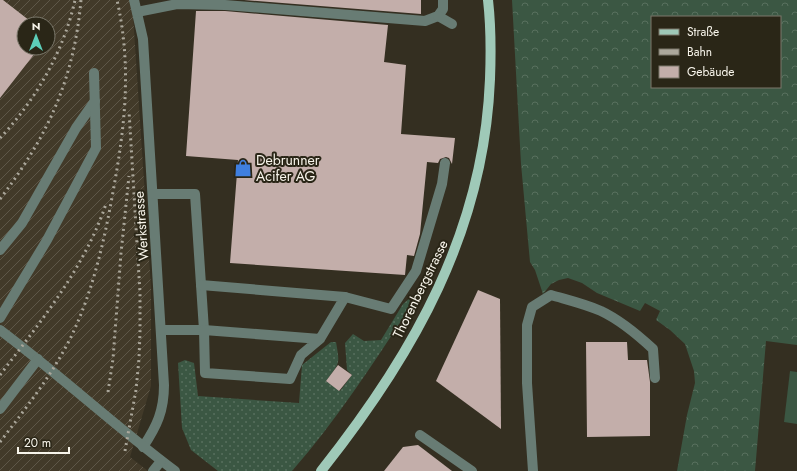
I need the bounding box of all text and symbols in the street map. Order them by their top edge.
north arrow [16,16,56,56]
legend [651,16,781,88]
text: N [32,18,40,34]
text: Straße [687,23,719,41]
text: Bahn [687,43,712,61]
text: Gebäude [687,63,734,81]
place label: Debrunner Acifer AG [256,150,320,186]
shop icon: Debrunner Acifer AG [233,158,253,178]
street label: Werkstrasse [129,190,153,262]
street label: Thorenbergstrasse [387,236,453,342]
scale bar [18,429,69,455]
text: 20 m [24,434,51,452]

